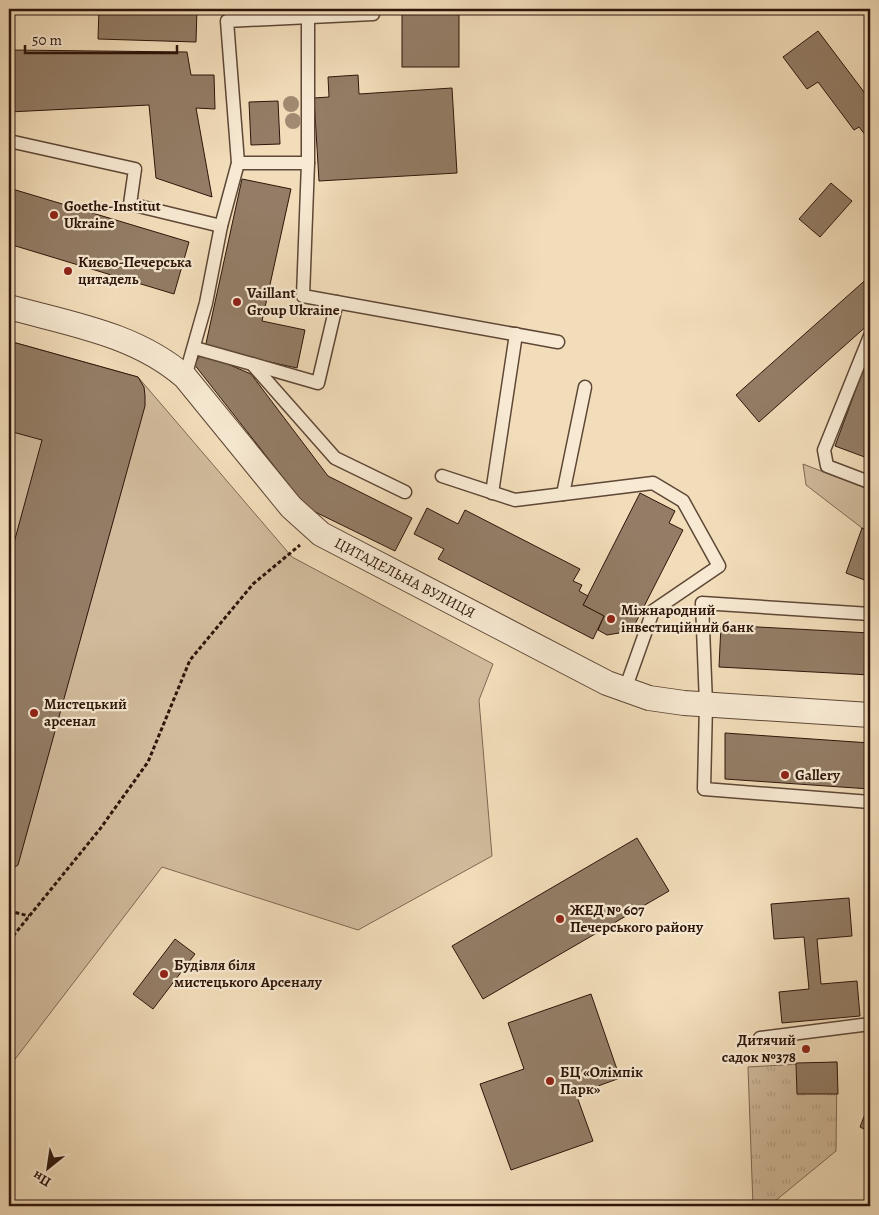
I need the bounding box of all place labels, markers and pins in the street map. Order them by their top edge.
place label: Goethe-Institut Ukraine [64,196,161,233]
marker: Goethe-Institut Ukraine [48,209,60,221]
place label: Києво-Печерська цитадель [78,252,193,289]
marker: Києво-Печерська цитадель [62,265,74,277]
place label: Vaillant Group Ukraine [246,283,340,320]
marker: Vaillant Group Ukraine [231,296,243,308]
place label: Міжнародний інвестиційний банк [621,600,754,637]
marker: Міжнародний інвестиційний банк [605,613,617,625]
place label: Мистецький арсенал [44,694,127,731]
marker: Мистецький арсенал [28,707,40,719]
place label: Gallery [795,765,841,785]
marker: Gallery [779,769,791,781]
place label: ЖЕД № 607 Печерського району [570,900,704,937]
marker: ЖЕД № 607 Печерського району [554,913,566,925]
place label: Будівля біля мистецького Арсеналу [174,955,323,992]
marker: Будівля біля мистецького Арсеналу [158,968,170,980]
place label: Дитячий садок №378 [722,1030,796,1067]
marker: Дитячий садок №378 [800,1043,812,1055]
place label: БЦ «Олімпік Парк» [560,1062,643,1099]
marker: БЦ «Олімпік Парк» [544,1075,556,1087]

